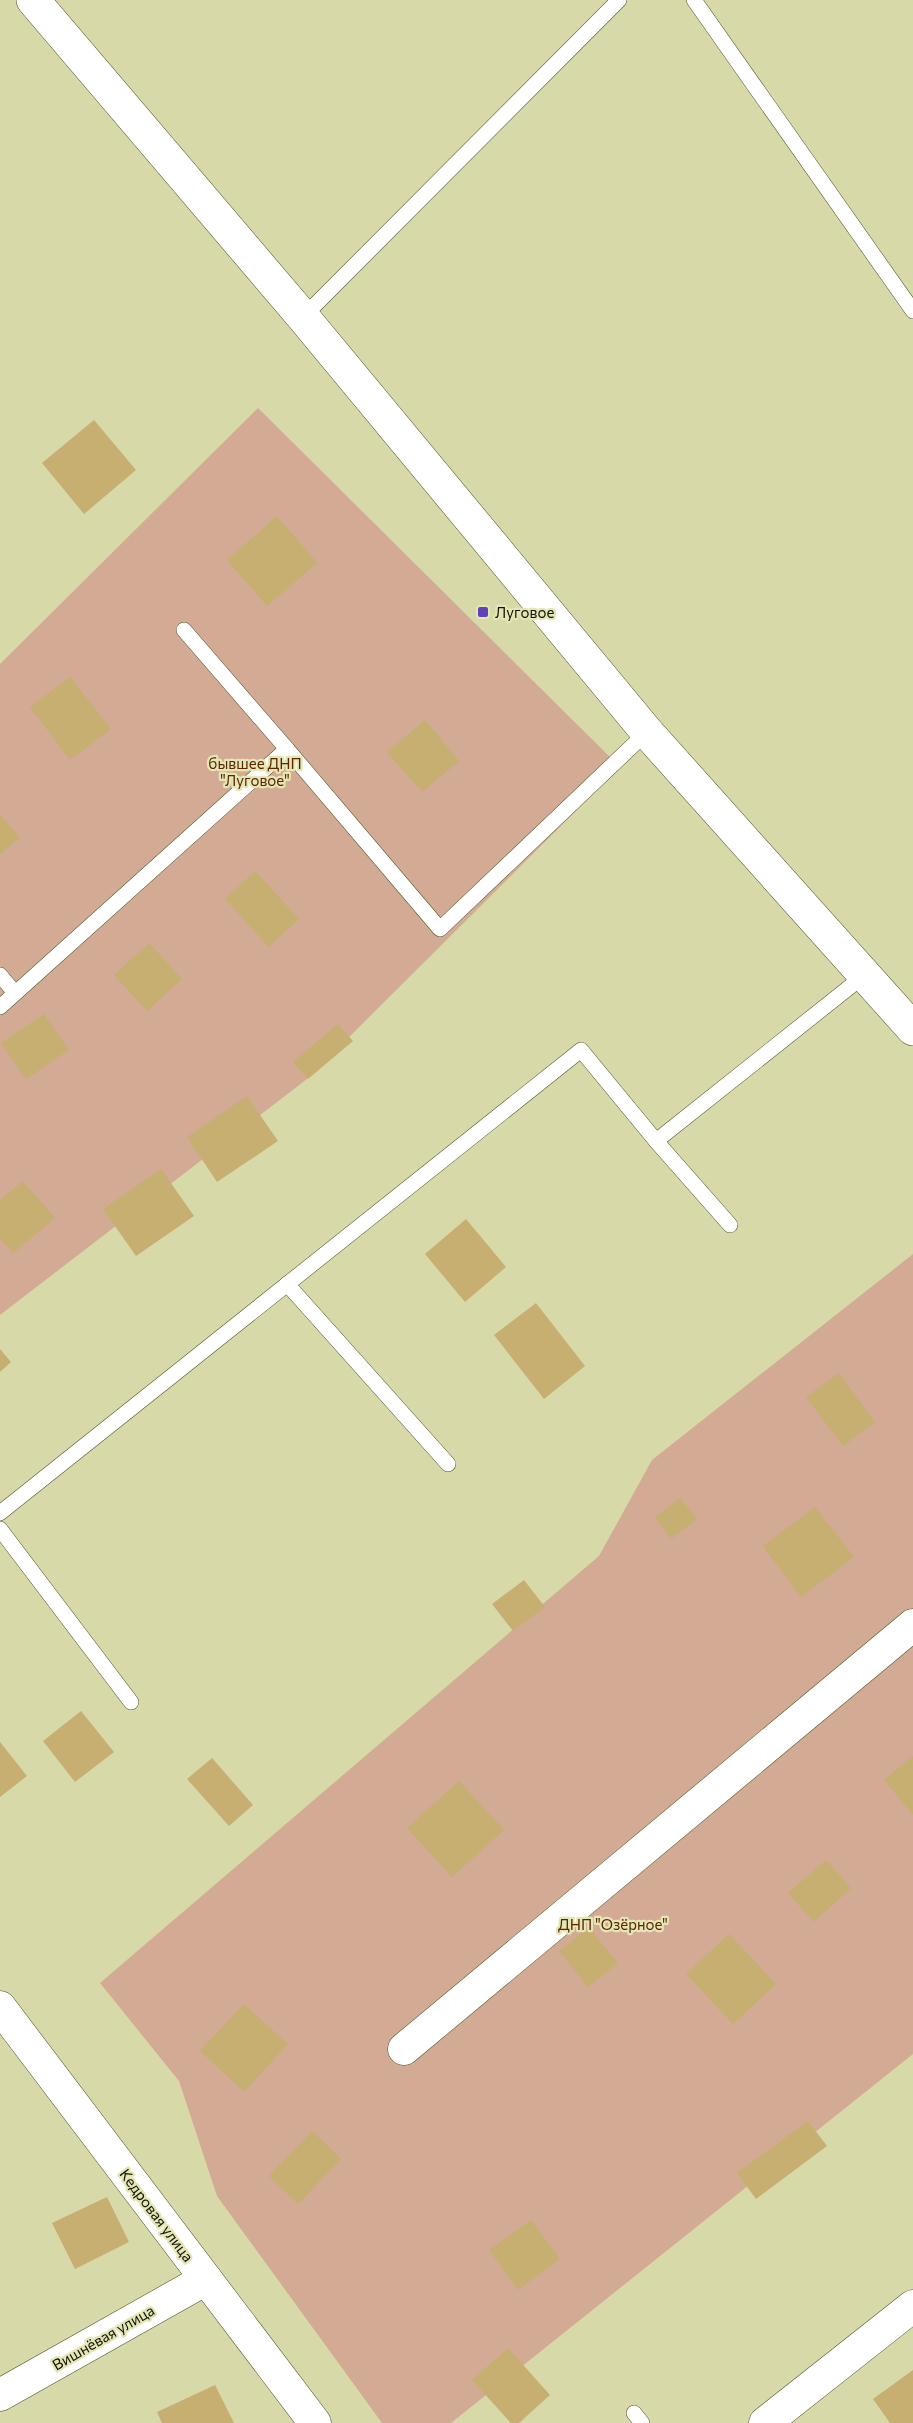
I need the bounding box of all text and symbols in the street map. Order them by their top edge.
place label: Луговое [495,603,554,621]
marker: Луговое [476,605,490,619]
park label: бывшее ДНП "Луговое" [208,754,302,789]
park label: ДНП "Озёрное" [558,1915,668,1933]
street label: Кедровая улица [116,2165,198,2265]
street label: Вишнёвая улица [49,2301,157,2373]

